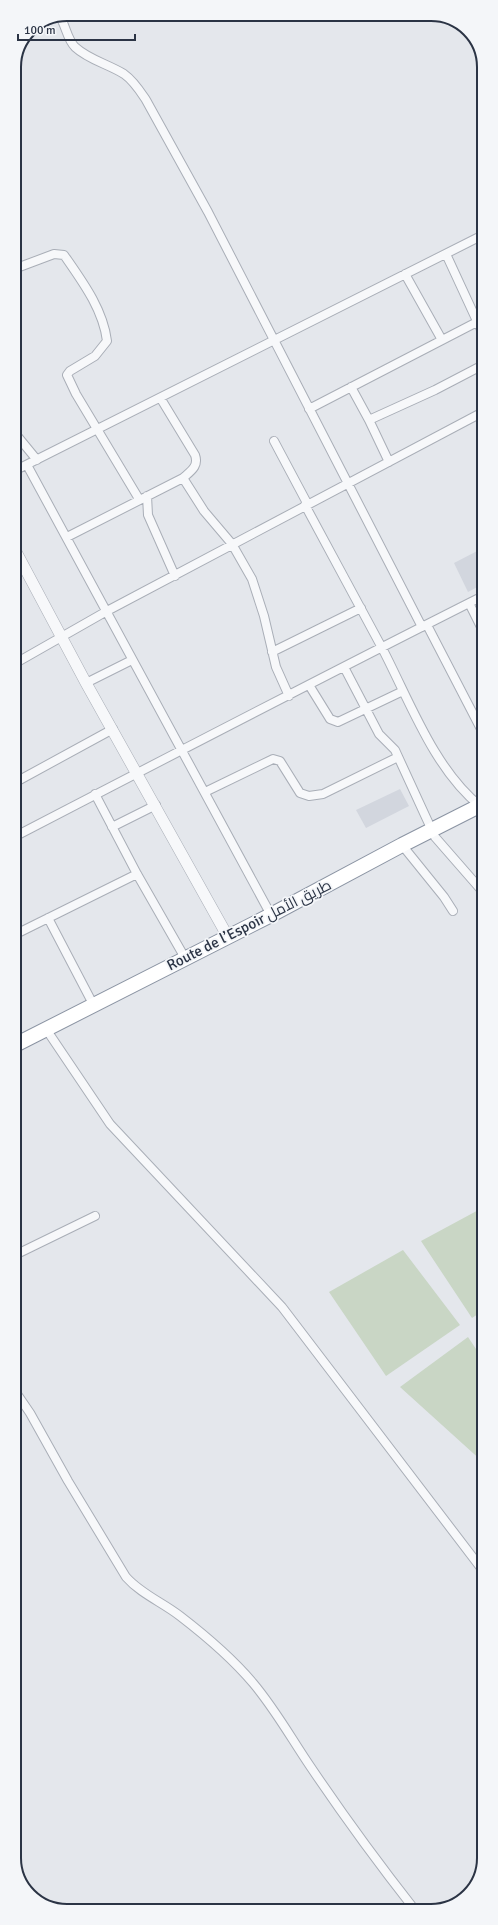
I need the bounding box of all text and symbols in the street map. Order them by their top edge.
scale bar [18,16,135,42]
text: 100 m [24,23,56,38]
street label: Route de l’Espoir طريق الأمل [164,876,335,975]

